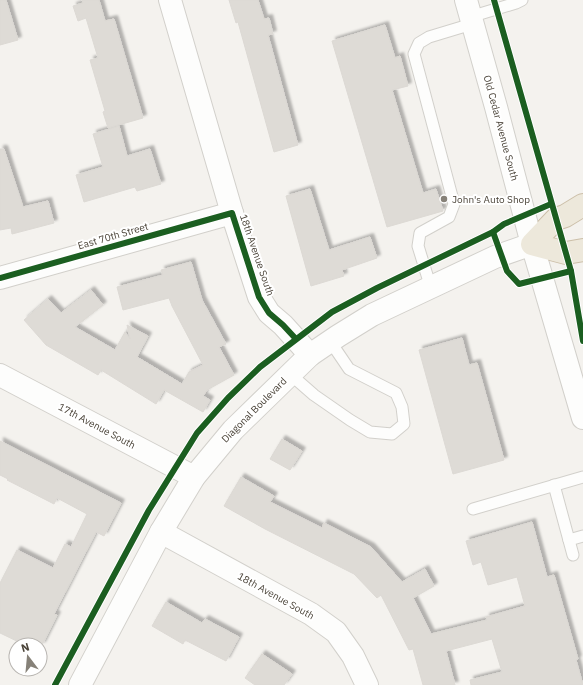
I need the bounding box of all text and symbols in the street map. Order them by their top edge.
street label: Old Cedar Avenue South [481,74,521,182]
place label: John's Auto Shop [452,193,530,206]
marker: John's Auto Shop [439,194,449,204]
street label: 18th Avenue South [237,212,277,298]
street label: East 70th Street [76,220,150,252]
street label: Diagonal Boulevard [219,375,289,445]
street label: 17th Avenue South [56,400,138,452]
street label: 18th Avenue South [235,570,317,622]
north arrow [8,637,48,677]
text: N [19,640,31,655]

